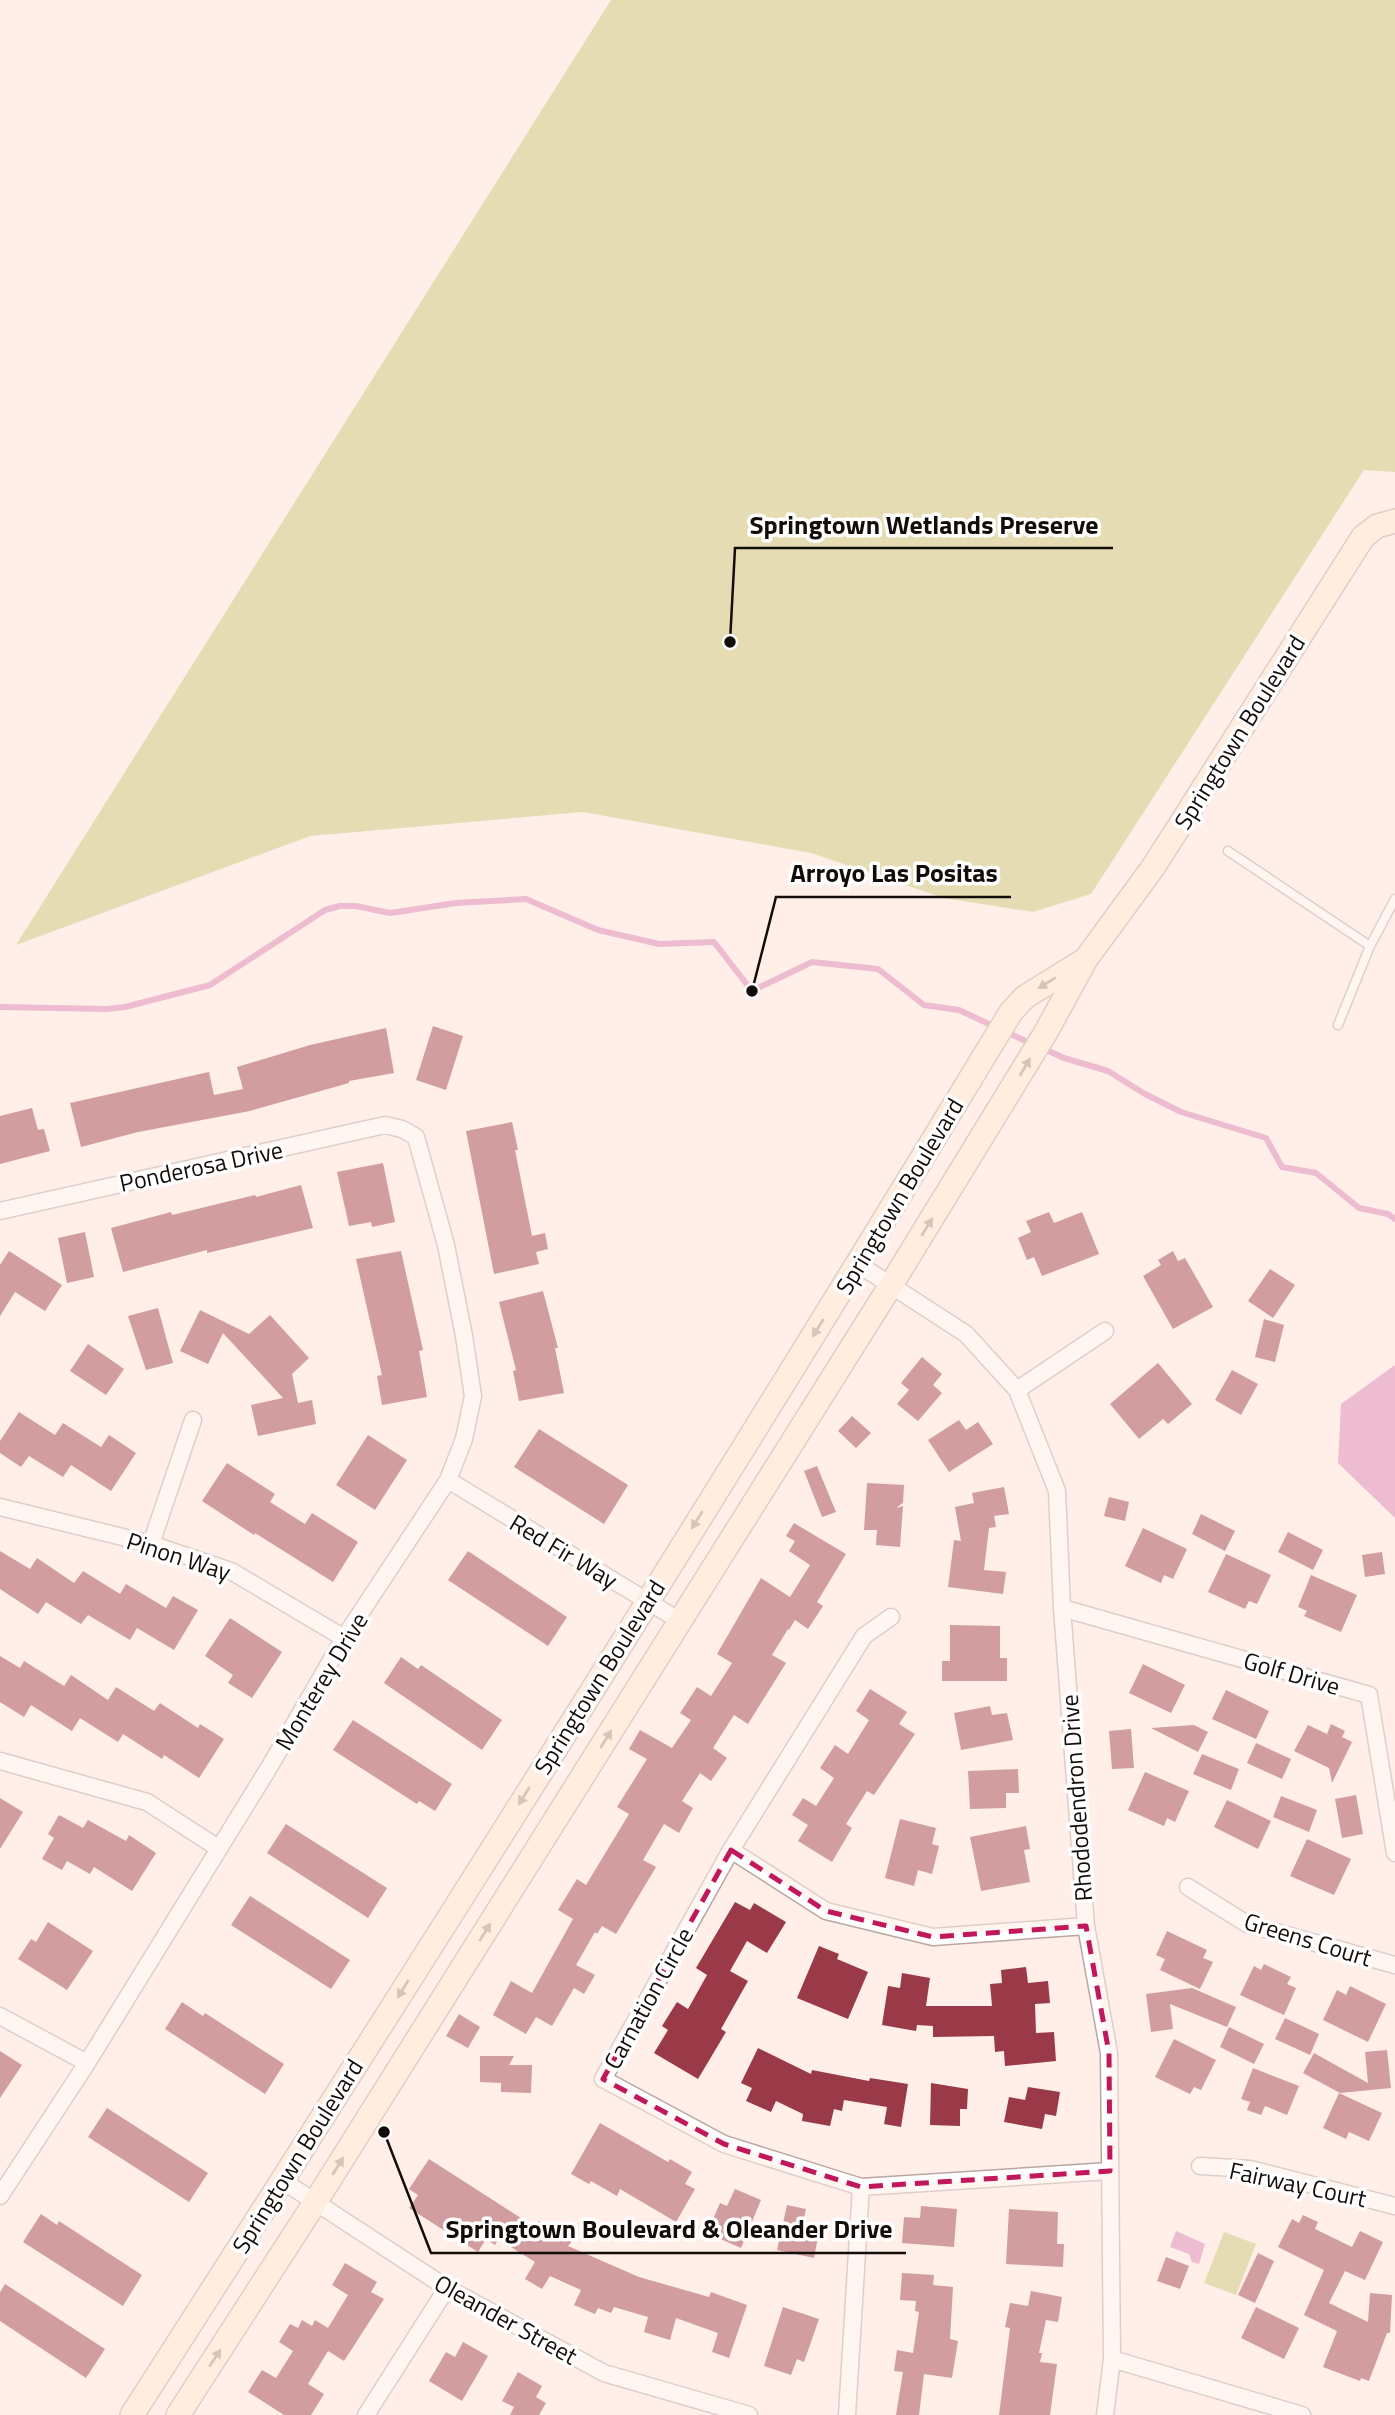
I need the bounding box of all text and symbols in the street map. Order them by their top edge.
callout: Springtown Wetlands Preserve [735,501,1113,548]
text: Springtown Wetlands Preserve [749,505,1099,544]
street label: Springtown Boulevard [1164,628,1314,836]
callout: Arroyo Las Positas [776,850,1011,897]
text: Arroyo Las Positas [790,853,998,892]
one-way arrow [1037,977,1056,990]
one-way arrow [1019,1057,1031,1076]
street label: Springtown Boulevard [826,1091,972,1301]
street label: Ponderosa Drive [116,1131,286,1201]
one-way arrow [920,1217,933,1236]
one-way arrow [812,1318,825,1337]
street label: Red Fir Way [503,1505,625,1598]
one-way arrow [691,1511,704,1530]
street label: Pinon Way [122,1522,236,1590]
street label: Springtown Boulevard [524,1573,674,1781]
street label: Monterey Drive [266,1605,376,1757]
street label: Golf Drive [1240,1642,1344,1704]
street label: Rhododendron Drive [1051,1693,1101,1903]
one-way arrow [599,1730,612,1749]
one-way arrow [518,1786,531,1806]
street label: Greens Court [1240,1903,1377,1976]
street label: Carnation Circle [594,1920,702,2076]
one-way arrow [478,1922,491,1941]
one-way arrow [397,1979,410,1998]
street label: Springtown Boulevard [222,2052,372,2260]
street label: Fairway Court [1226,2152,1370,2216]
one-way arrow [331,2156,344,2176]
callout: Springtown Boulevard & Oleander Drive [431,2206,906,2253]
text: Springtown Boulevard & Oleander Drive [445,2209,893,2248]
street label: Oleander Street [428,2265,585,2373]
one-way arrow [209,2348,222,2367]

